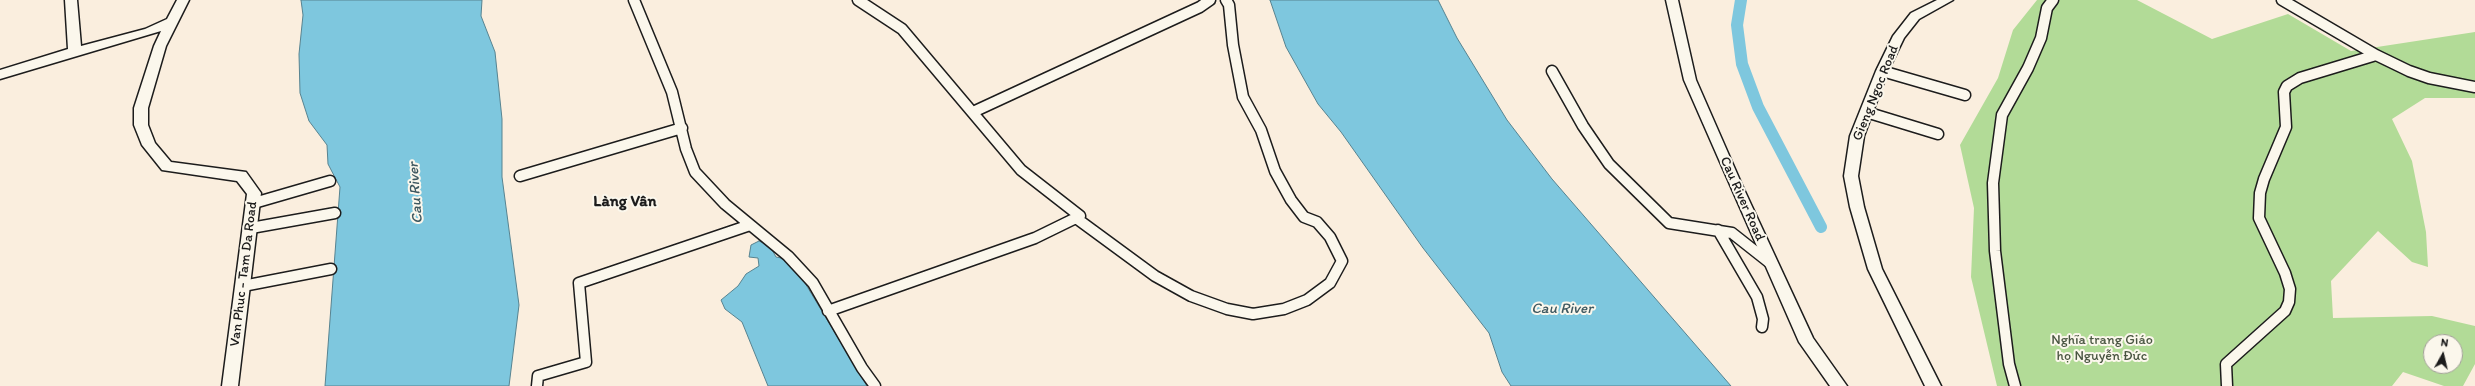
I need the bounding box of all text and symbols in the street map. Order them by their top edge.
street label: Gieng Ngoc Road [1849,43,1903,143]
street label: Cau River Road [1716,154,1768,244]
water label: Cau River [405,162,427,224]
district label: Làng Vân [593,192,657,212]
street label: Van Phuc - Tam Da Road [227,200,261,348]
water label: Cau River [1531,300,1593,318]
park label: Nghĩa trang Giáo họ Nguyễn Đức [2051,332,2153,364]
north arrow [2423,334,2463,374]
text: N [2440,336,2449,350]

